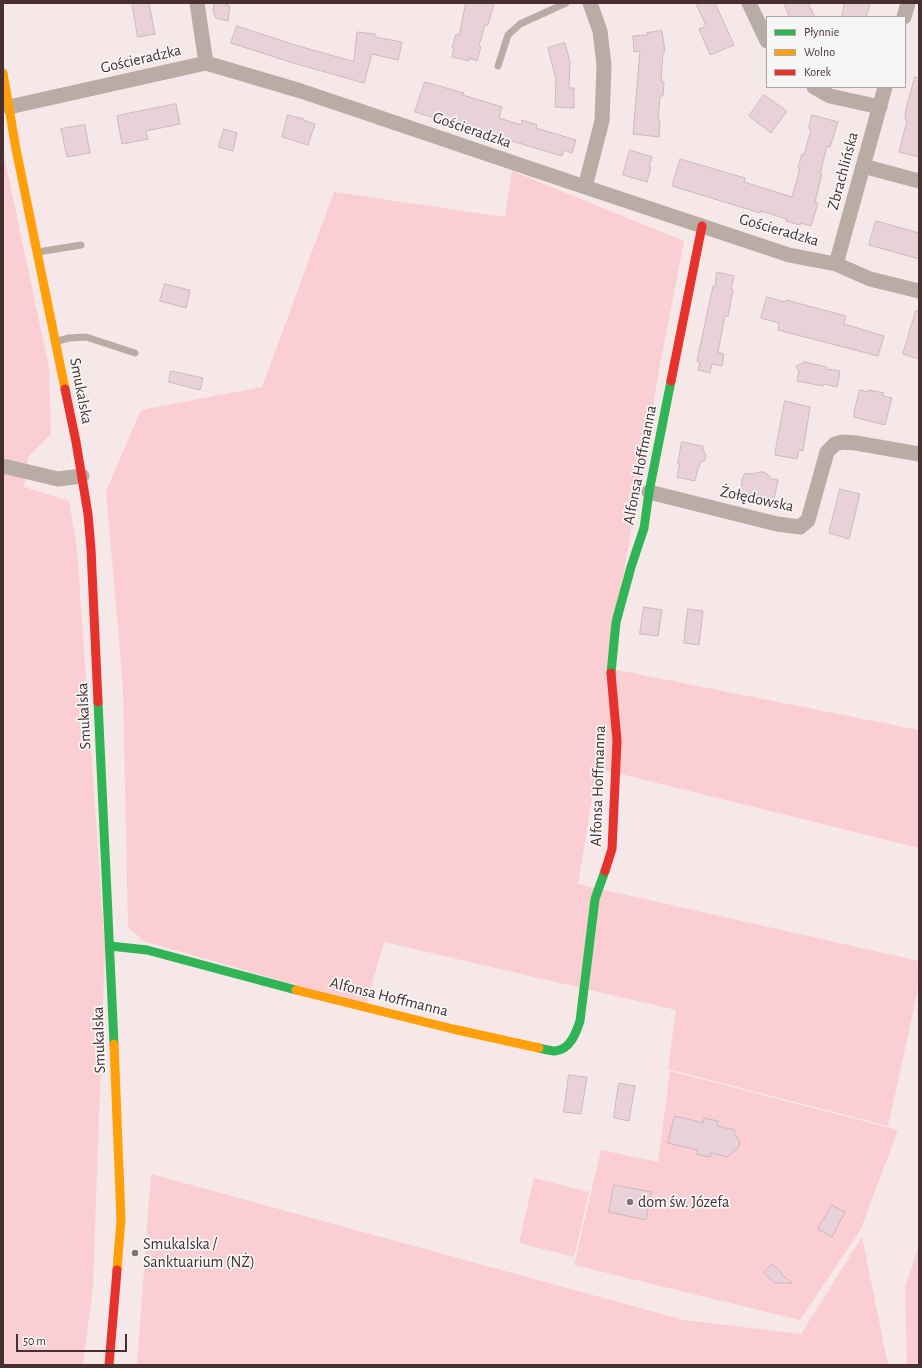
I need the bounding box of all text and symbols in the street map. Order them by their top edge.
legend [766,16,906,88]
text: Płynnie [804,26,839,38]
street label: Gościeradzka [99,40,183,78]
text: Wolno [804,46,835,58]
text: Korek [804,66,831,78]
street label: Gościeradzka [430,108,514,152]
street label: Zbrachlińska [823,130,863,212]
street label: Gościeradzka [737,209,821,251]
street label: Smukalska [65,356,97,426]
street label: Alfonsa Hoffmanna [619,404,661,526]
street label: Żołędowska [719,482,795,516]
street label: Smukalska [73,682,95,750]
street label: Alfonsa Hoffmanna [586,725,610,847]
street label: Alfonsa Hoffmanna [328,973,450,1021]
street label: Smukalska [88,1006,110,1074]
place label: dom św. Józefa [638,1192,729,1212]
marker: dom św. Józefa [625,1197,635,1207]
place label: Smukalska / Sanktuarium (NŻ) [143,1234,255,1272]
marker: Smukalska / Sanktuarium (NŻ) [130,1248,140,1258]
scale bar [18,1326,129,1352]
text: 50 m [23,1335,46,1347]

